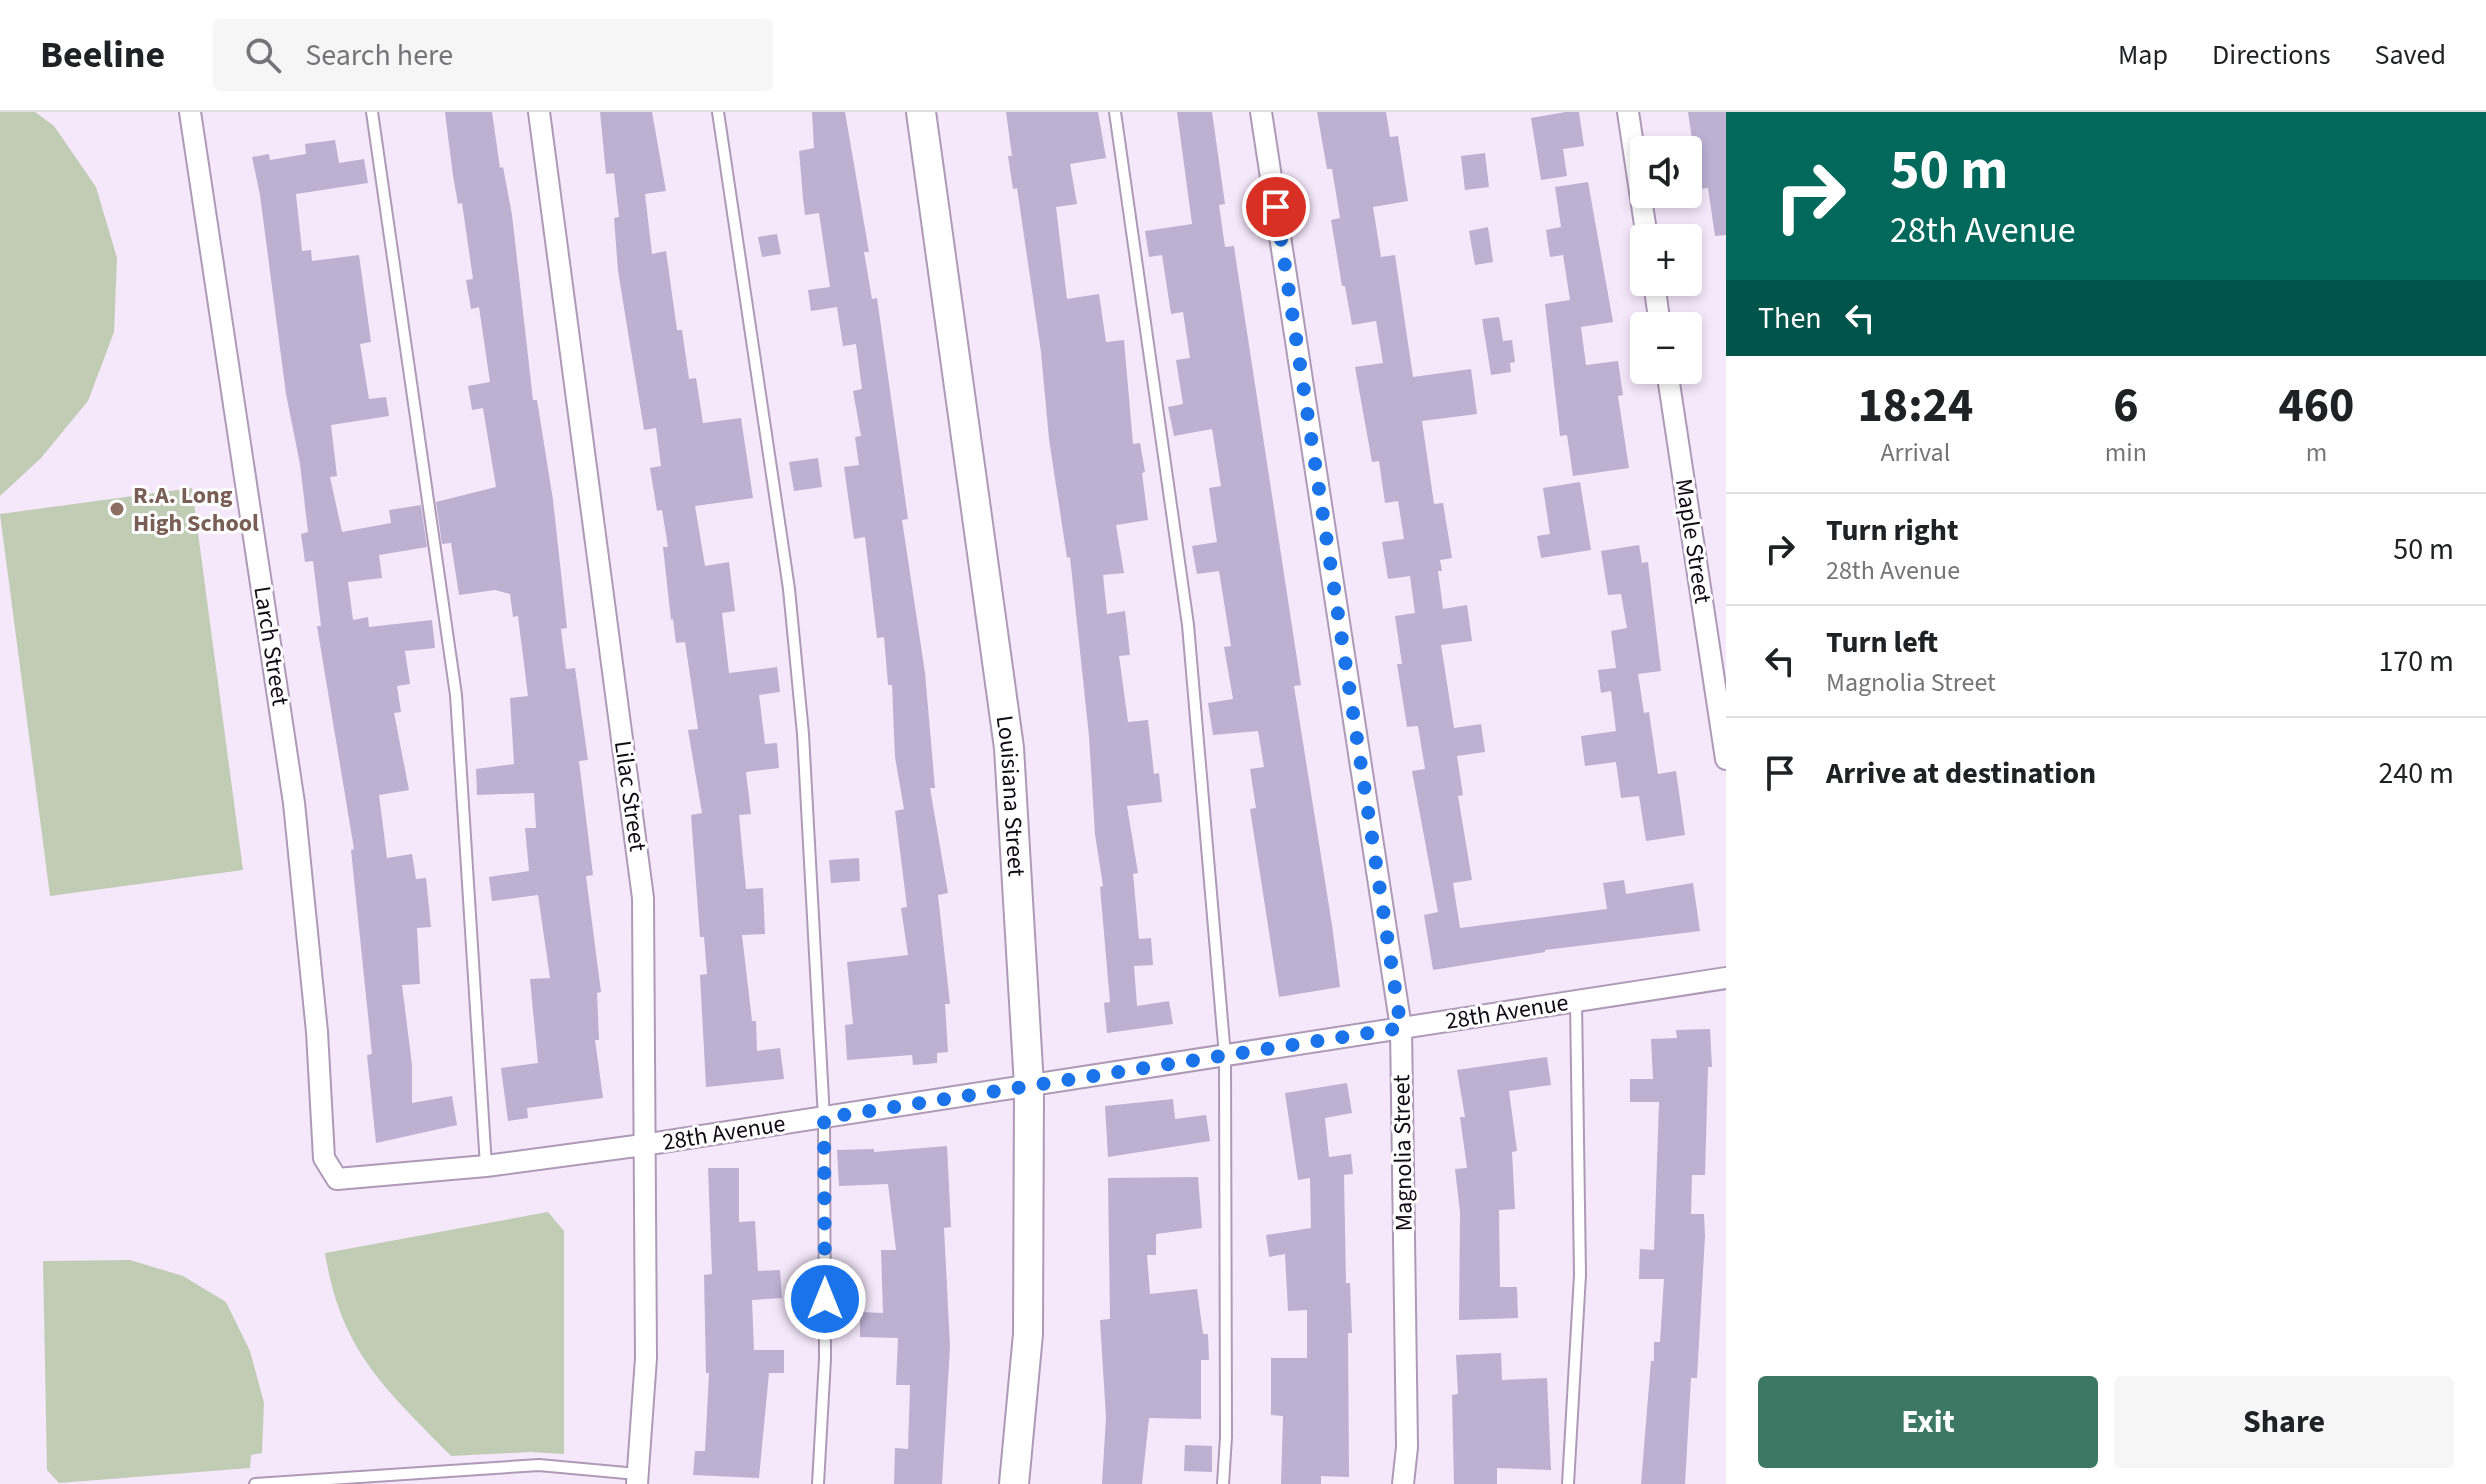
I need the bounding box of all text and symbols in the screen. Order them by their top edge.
search box [213,19,773,91]
text: Beeline [40,28,165,82]
icon: search [241,33,285,77]
text: Search here [305,34,453,77]
text: Map [2118,35,2168,75]
text: Directions [2212,35,2331,75]
text: Saved [2375,35,2446,75]
text: 50 m [1890,131,2008,210]
map controls [1630,136,1702,384]
button: sound [1630,136,1702,208]
icon: right [1758,144,1862,248]
pin [1242,173,1310,241]
icon: arrive [1254,185,1298,229]
text: 28th Avenue [1890,205,2076,256]
button: + [1630,224,1702,296]
icon: left [1838,296,1882,340]
text: Then [1758,297,1822,340]
button: − [1630,312,1702,384]
text: 18:24 [1857,372,1973,440]
text: 6 [2113,372,2139,440]
text: 460 [2278,372,2354,440]
text: Arrival [1880,434,1950,471]
text: min [2105,434,2147,471]
text: m [2306,434,2327,471]
street label: Maple Street [1666,476,1720,606]
place label: R.A. Long High School [133,478,259,541]
marker: R.A. Long High School [108,500,126,518]
text: Turn right [1826,509,1958,552]
icon: right [1758,527,1802,571]
text: 50 m [2393,528,2454,571]
text: 28th Avenue [1826,552,1960,589]
street label: Larch Street [244,584,298,708]
text: Turn left [1826,621,1938,664]
icon: left [1758,639,1802,683]
text: 170 m [2378,640,2454,683]
text: Magnolia Street [1826,664,1996,701]
street label: Louisiana Street [987,713,1034,878]
street label: Lilac Street [605,738,655,854]
icon: arrive [1758,751,1802,795]
text: Arrive at destination [1826,752,2096,795]
text: 240 m [2378,752,2454,795]
street label: 28th Avenue [1443,985,1571,1039]
street label: Magnolia Street [1384,1074,1422,1232]
street label: 28th Avenue [660,1106,788,1160]
position arrow [783,1257,867,1341]
button: Exit [1758,1376,2098,1468]
button: Share [2114,1376,2454,1468]

